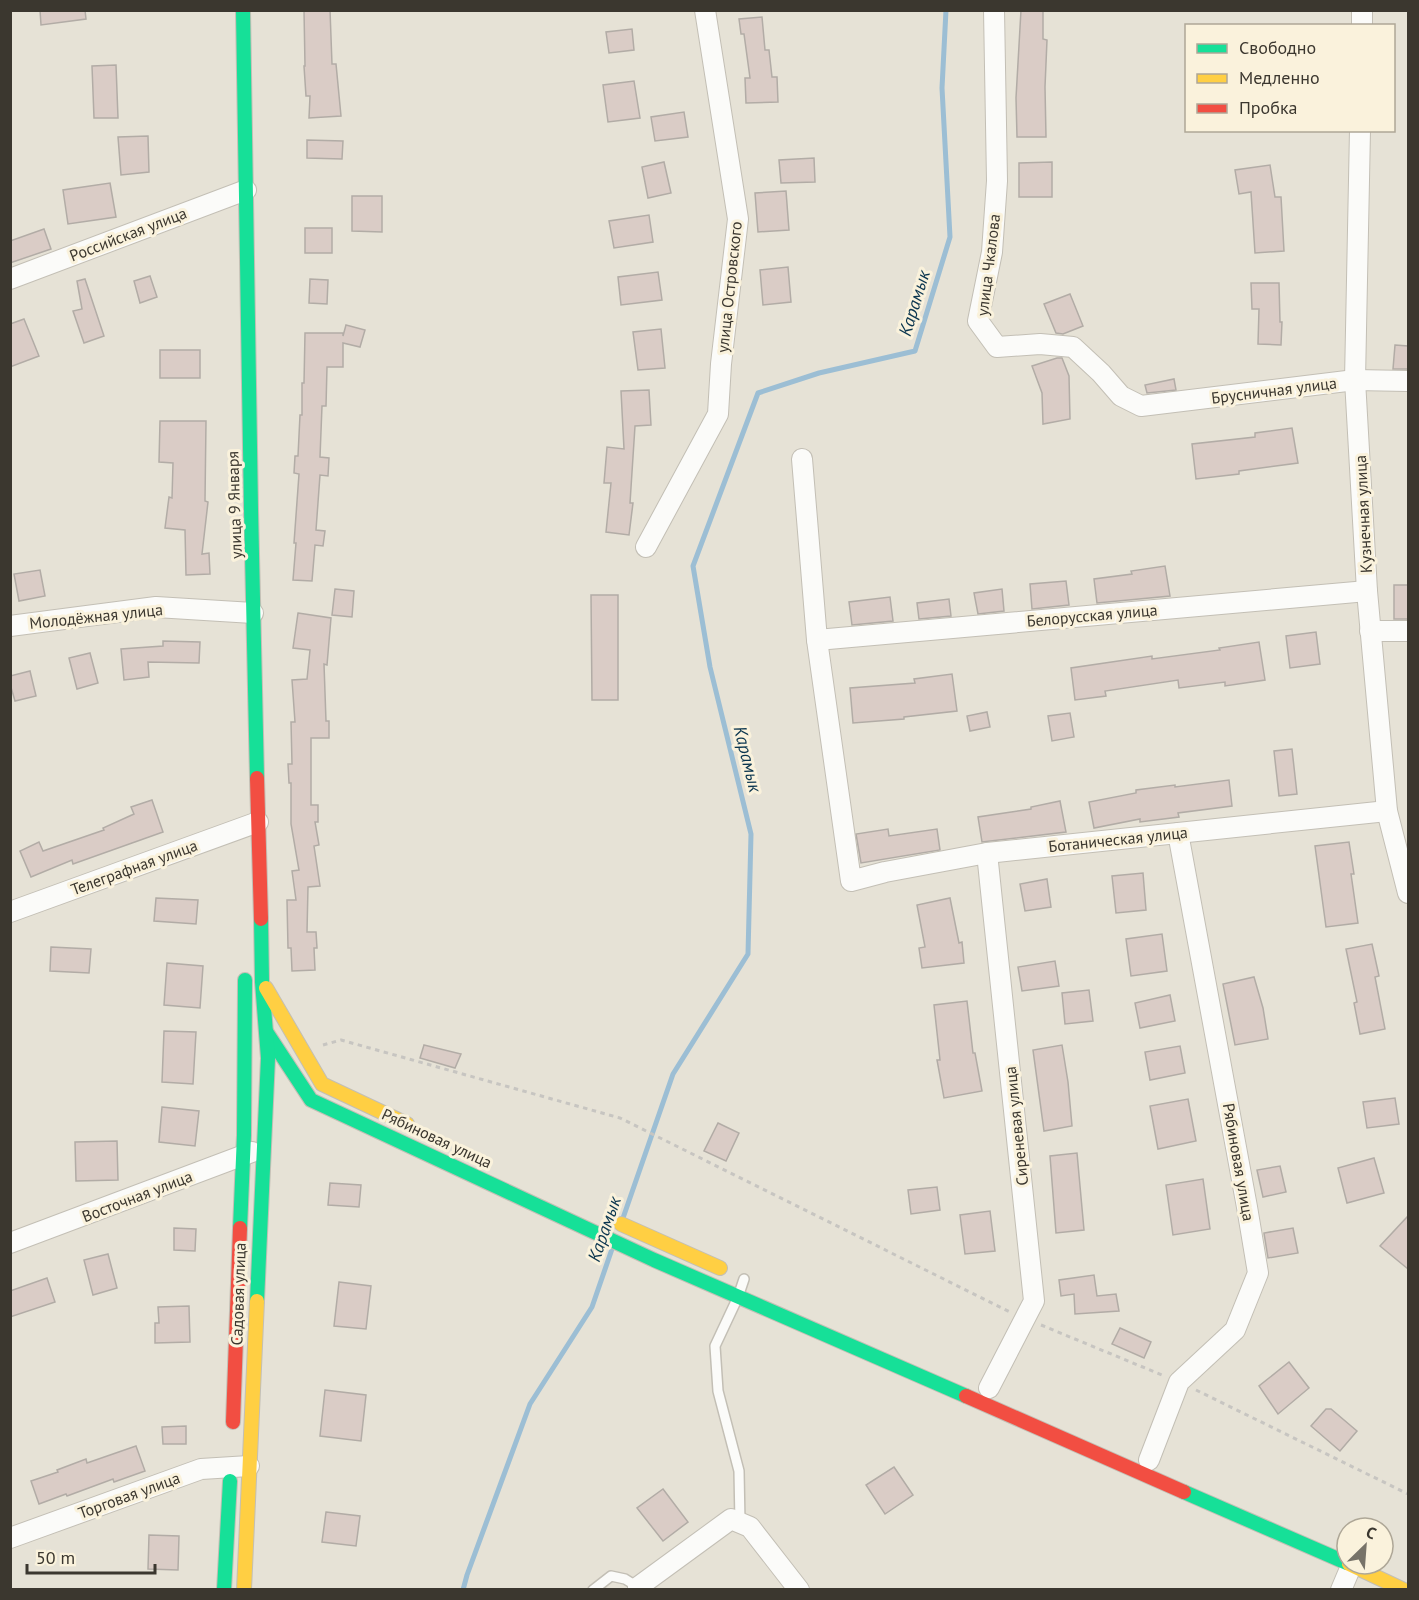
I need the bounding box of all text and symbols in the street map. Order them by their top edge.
legend [1185,24,1395,132]
text: Свободно [1239,36,1316,59]
text: Медленно [1239,66,1320,89]
text: Пробка [1239,96,1297,119]
street label: Российская улица [67,202,189,266]
street label: улица Чкалова [972,213,1004,317]
street label: улица Островского [712,220,746,354]
water label: Карамык [893,267,935,339]
street label: Брусничная улица [1210,372,1338,408]
street label: улица 9 Января [222,451,246,559]
street label: Кузнечная улица [1350,455,1376,573]
street label: Молодёжная улица [28,599,164,633]
street label: Белорусская улица [1026,599,1158,631]
water label: Карамык [729,723,767,795]
street label: Ботаническая улица [1047,822,1189,856]
street label: Телеграфная улица [68,835,200,899]
street label: Сиреневая улица [1000,1065,1032,1187]
street label: Рябиновая улица [1219,1102,1259,1222]
street label: Рябиновая улица [379,1104,495,1172]
street label: Восточная улица [79,1166,195,1226]
water label: Карамык [582,1193,626,1265]
street label: Садовая улица [226,1242,250,1346]
street label: Торговая улица [75,1467,183,1523]
north arrow [1335,1516,1395,1576]
text: С [1363,1521,1380,1543]
scale bar [27,1537,154,1575]
text: 50 m [36,1546,75,1569]

